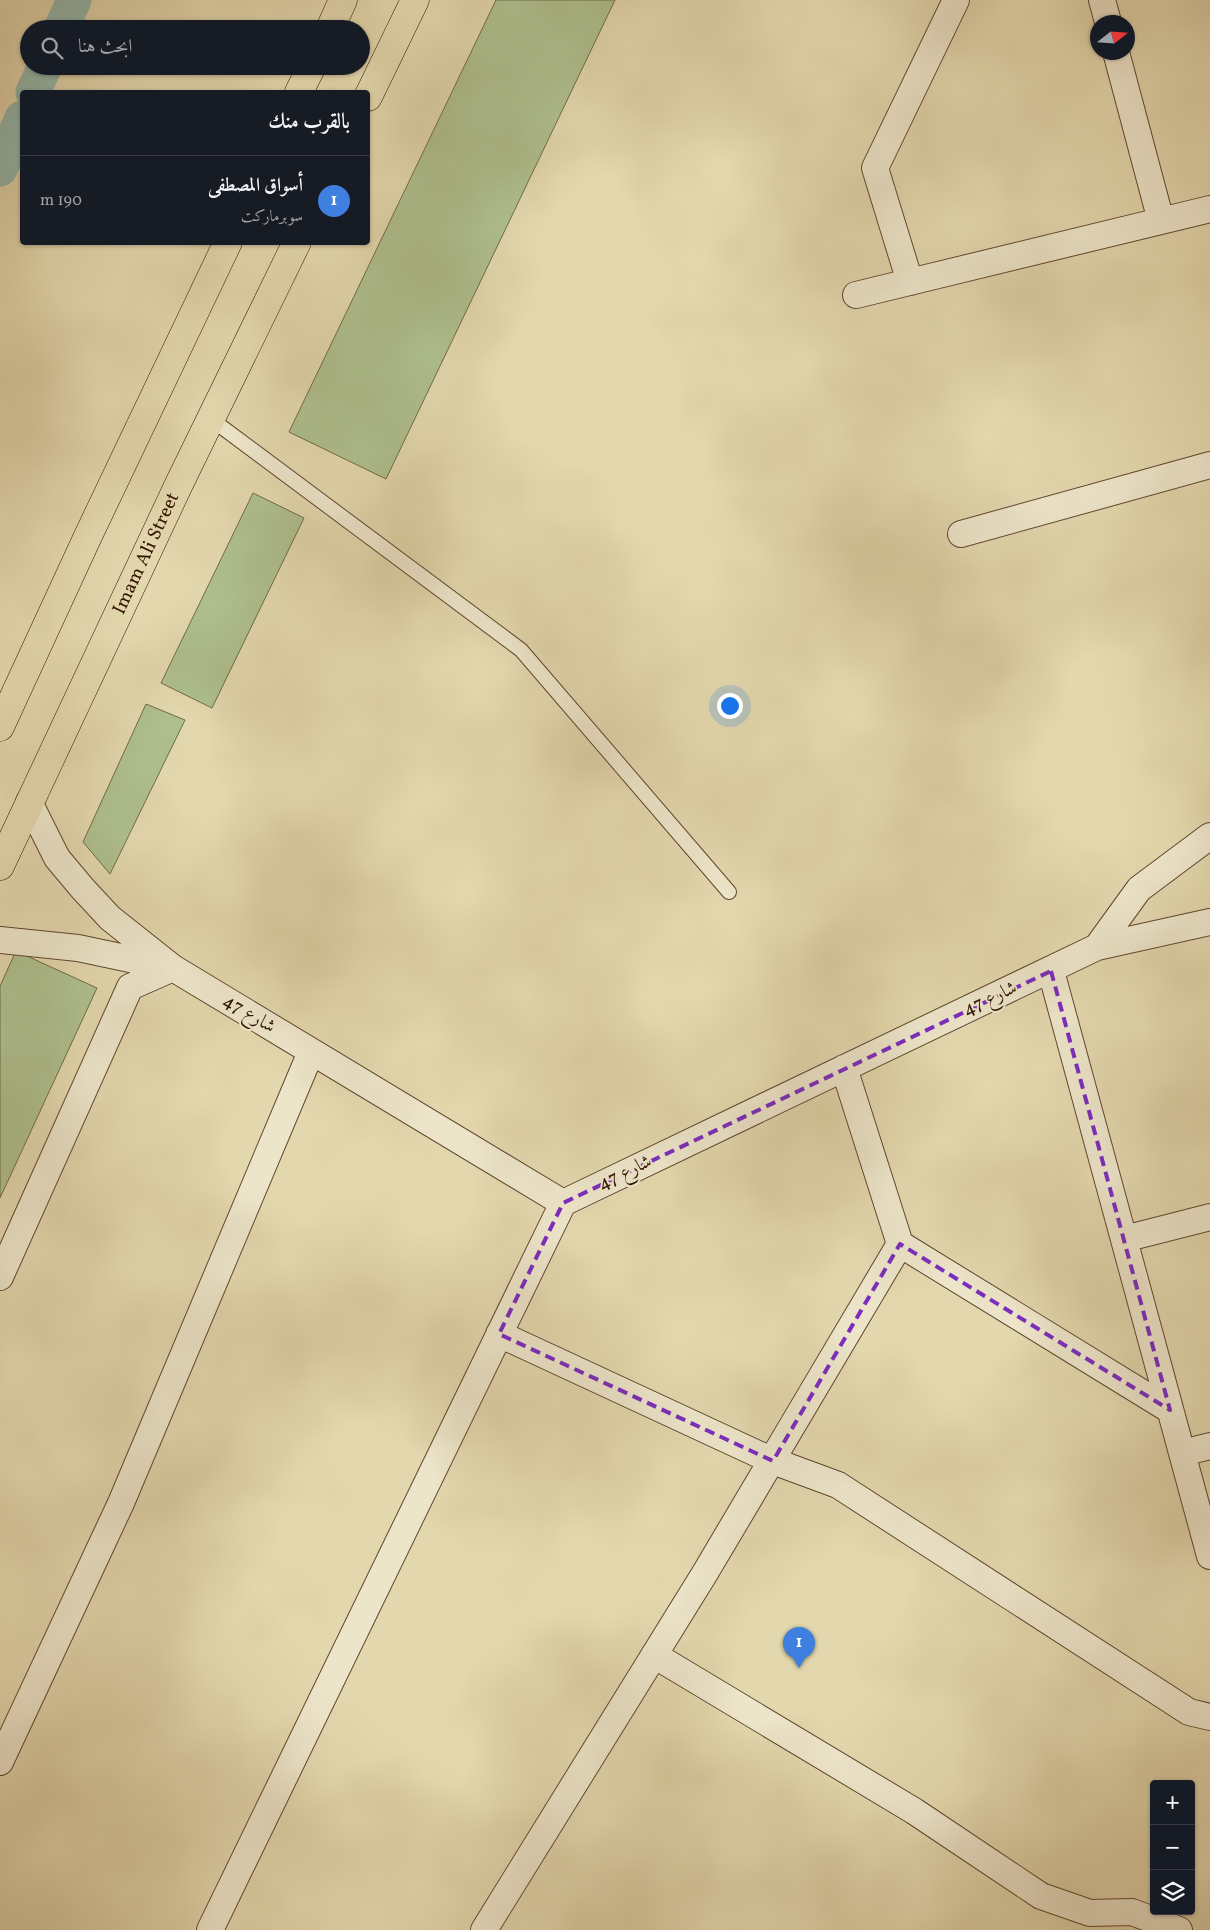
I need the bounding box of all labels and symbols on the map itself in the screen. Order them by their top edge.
north arrow [1090,15,1135,60]
street label: Imam Ali Street [107,488,186,619]
your location [717,693,743,719]
street label: شارع 47 [959,975,1022,1024]
street label: شارع 47 [217,988,280,1041]
street label: شارع 47 [594,1149,657,1198]
pin: 1 [783,1627,815,1668]

